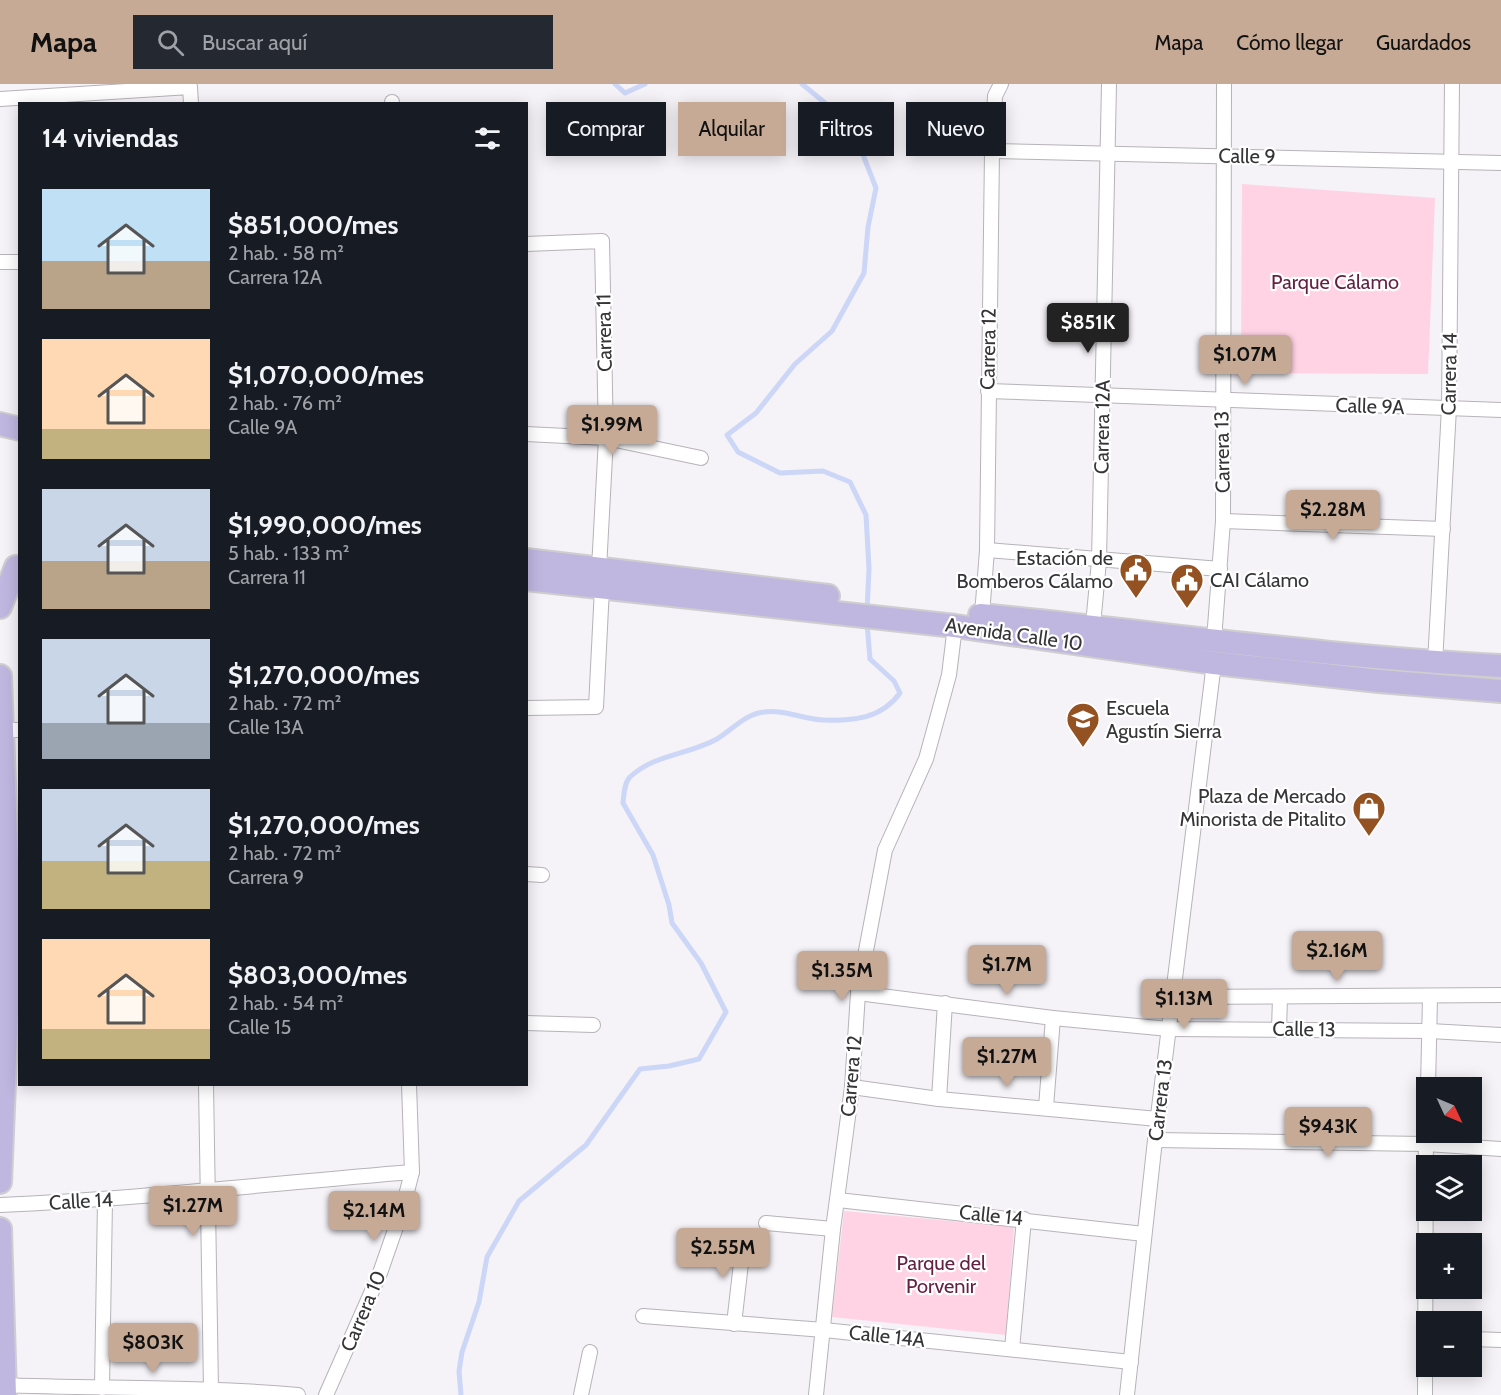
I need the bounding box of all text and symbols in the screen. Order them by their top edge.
search box [133,15,553,69]
text: Mapa [30,25,97,59]
icon: search [154,26,187,59]
text: Buscar aquí [202,29,307,56]
text: Mapa [1155,30,1203,55]
text: Cómo llegar [1236,30,1343,55]
text: Guardados [1376,30,1471,55]
chip: Comprar [546,102,666,156]
chip: Alquilar [678,102,786,156]
chip: Filtros [798,102,894,156]
chip: Nuevo [906,102,1006,156]
text: 14 viviendas [42,122,178,154]
icon: filters [471,122,504,155]
street label: Calle 9 [1218,144,1276,168]
text: $851,000/mes [228,209,399,241]
icon: home [90,213,162,285]
text: 2 hab. · 58 m² [228,241,344,265]
text: Carrera 12A [228,265,322,289]
park label: Parque Cálamo [1271,270,1399,294]
street label: Carrera 11 [591,294,617,372]
pin: $851K [1046,303,1130,354]
street label: Carrera 12 [975,308,1001,390]
text: $851K [1061,310,1115,334]
street label: Carrera 14 [1436,332,1462,416]
pin: $1.07M [1196,335,1294,386]
text: $1.07M [1213,342,1277,366]
text: $1,070,000/mes [228,359,424,391]
icon: home [90,363,162,435]
street label: Carrera 12A [1089,379,1115,474]
text: 2 hab. · 76 m² [228,391,342,415]
street label: Calle 9A [1335,393,1406,419]
pin: $1.99M [563,405,661,456]
street label: Carrera 13 [1209,411,1235,493]
text: $1.99M [581,412,643,436]
text: Calle 9A [228,415,297,439]
pin: $2.28M [1284,490,1382,541]
text: $2.28M [1300,497,1366,521]
text: $1,990,000/mes [228,509,422,541]
icon: home [90,513,162,585]
text: 5 hab. · 133 m² [228,541,349,565]
place label: Estación de Bomberos Cálamo [957,546,1113,593]
public building icon: Estación de Bomberos Cálamo [1118,552,1154,599]
public building icon: CAI Cálamo [1169,562,1205,609]
text: Carrera 11 [228,565,306,589]
place label: CAI Cálamo [1210,568,1309,592]
street label: Avenida Calle 10 [944,612,1084,656]
text: $1,270,000/mes [228,659,420,691]
icon: home [90,663,162,735]
text: 2 hab. · 72 m² [228,691,341,715]
place label: Escuela Agustín Sierra [1106,696,1222,743]
school or university icon: Escuela Agustín Sierra [1065,701,1101,748]
text: Calle 13A [228,715,304,739]
place label: Plaza de Mercado Minorista de Pitalito [1180,784,1346,831]
shop icon: Plaza de Mercado Minorista de Pitalito [1351,790,1387,837]
text: $1,270,000/mes [228,809,420,841]
icon: home [90,813,162,885]
text: 2 hab. · 72 m² [228,841,341,865]
text: Carrera 9 [228,865,304,889]
pin: $2.16M [1288,931,1386,982]
text: $2.16M [1306,938,1368,962]
pin: $1.7M [965,945,1049,996]
pin: $1.35M [793,951,891,1002]
text: $1.7M [982,952,1032,976]
text: $1.35M [811,958,873,982]
text: $803,000/mes [228,959,407,991]
icon: home [90,963,162,1035]
pin: $1.13M [1135,979,1233,1030]
text: $1.13M [1155,986,1213,1010]
text: 2 hab. · 54 m² [228,991,343,1015]
text: Calle 15 [228,1015,291,1039]
street label: Calle 13 [1272,1016,1336,1042]
street label: Carrera 12 [835,1034,867,1118]
pin: $1.27M [958,1037,1056,1088]
text: $1.27M [977,1044,1037,1068]
street label: Carrera 13 [1143,1058,1177,1142]
north arrow [1416,1077,1482,1143]
map controls [1416,1077,1482,1377]
pin: $943K [1286,1107,1370,1158]
text: $943K [1299,1114,1357,1138]
button: layers [1416,1155,1482,1221]
pin: $1.27M [144,1186,242,1237]
street label: Calle 14 [48,1187,114,1215]
pin: $2.14M [325,1191,423,1242]
text: $1.27M [163,1193,223,1217]
text: $2.14M [343,1198,405,1222]
street label: Calle 14 [958,1200,1025,1230]
pin: $2.55M [674,1228,772,1279]
button: + [1416,1233,1482,1299]
text: $2.55M [691,1235,755,1259]
park label: Parque del Porvenir [896,1251,986,1298]
street label: Carrera 10 [335,1267,391,1355]
button: − [1416,1311,1482,1377]
street label: Calle 14A [848,1320,927,1352]
pin: $803K [111,1323,195,1374]
text: $803K [122,1330,184,1354]

